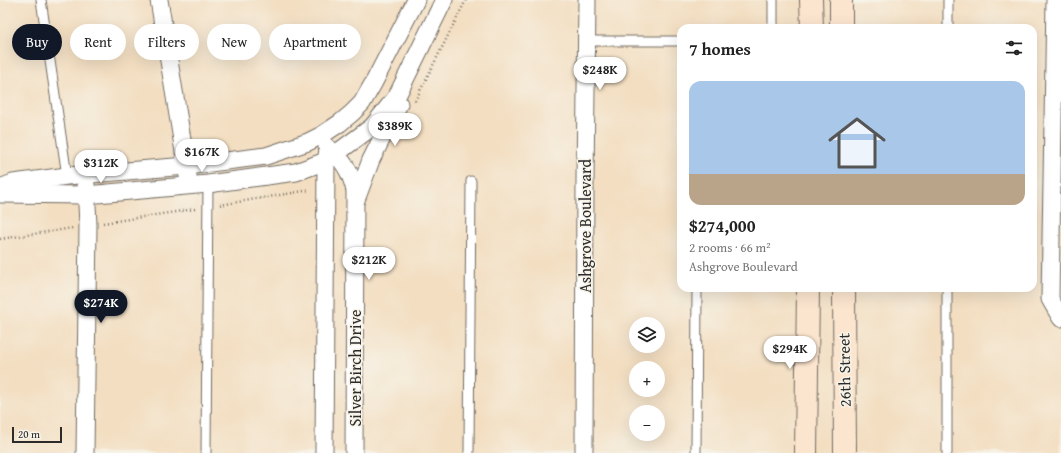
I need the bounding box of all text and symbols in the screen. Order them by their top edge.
chip: Buy [12,24,62,60]
chip: Rent [70,24,126,60]
chip: Filters [134,24,199,60]
chip: New [207,24,261,60]
chip: Apartment [269,24,361,60]
text: 7 homes [689,36,751,61]
icon: filters [1003,37,1025,59]
pin: $248K [572,57,628,91]
text: $248K [582,60,618,79]
icon: home [821,107,893,179]
pin: $389K [367,113,423,147]
text: $389K [377,116,413,135]
pin: $167K [174,139,230,173]
text: $167K [184,142,220,161]
pin: $312K [73,150,129,184]
text: $312K [83,153,119,172]
street label: Ashgrove Boulevard [573,159,597,293]
text: $274,000 [689,213,755,238]
text: 2 rooms · 66 m² [689,238,771,257]
pin: $212K [341,247,397,281]
text: $212K [351,250,387,269]
text: Ashgrove Boulevard [689,257,798,276]
pin: $274K [73,290,129,324]
text: $274K [83,293,119,312]
street label: Silver Birch Drive [343,309,367,427]
map controls [629,317,665,441]
button: layers [629,317,665,353]
street label: 26th Street [831,332,857,407]
pin: $294K [762,336,818,370]
text: $294K [772,339,808,358]
button: + [629,361,665,397]
button: − [629,405,665,441]
scale bar [12,425,62,444]
text: 20 m [18,426,40,442]

